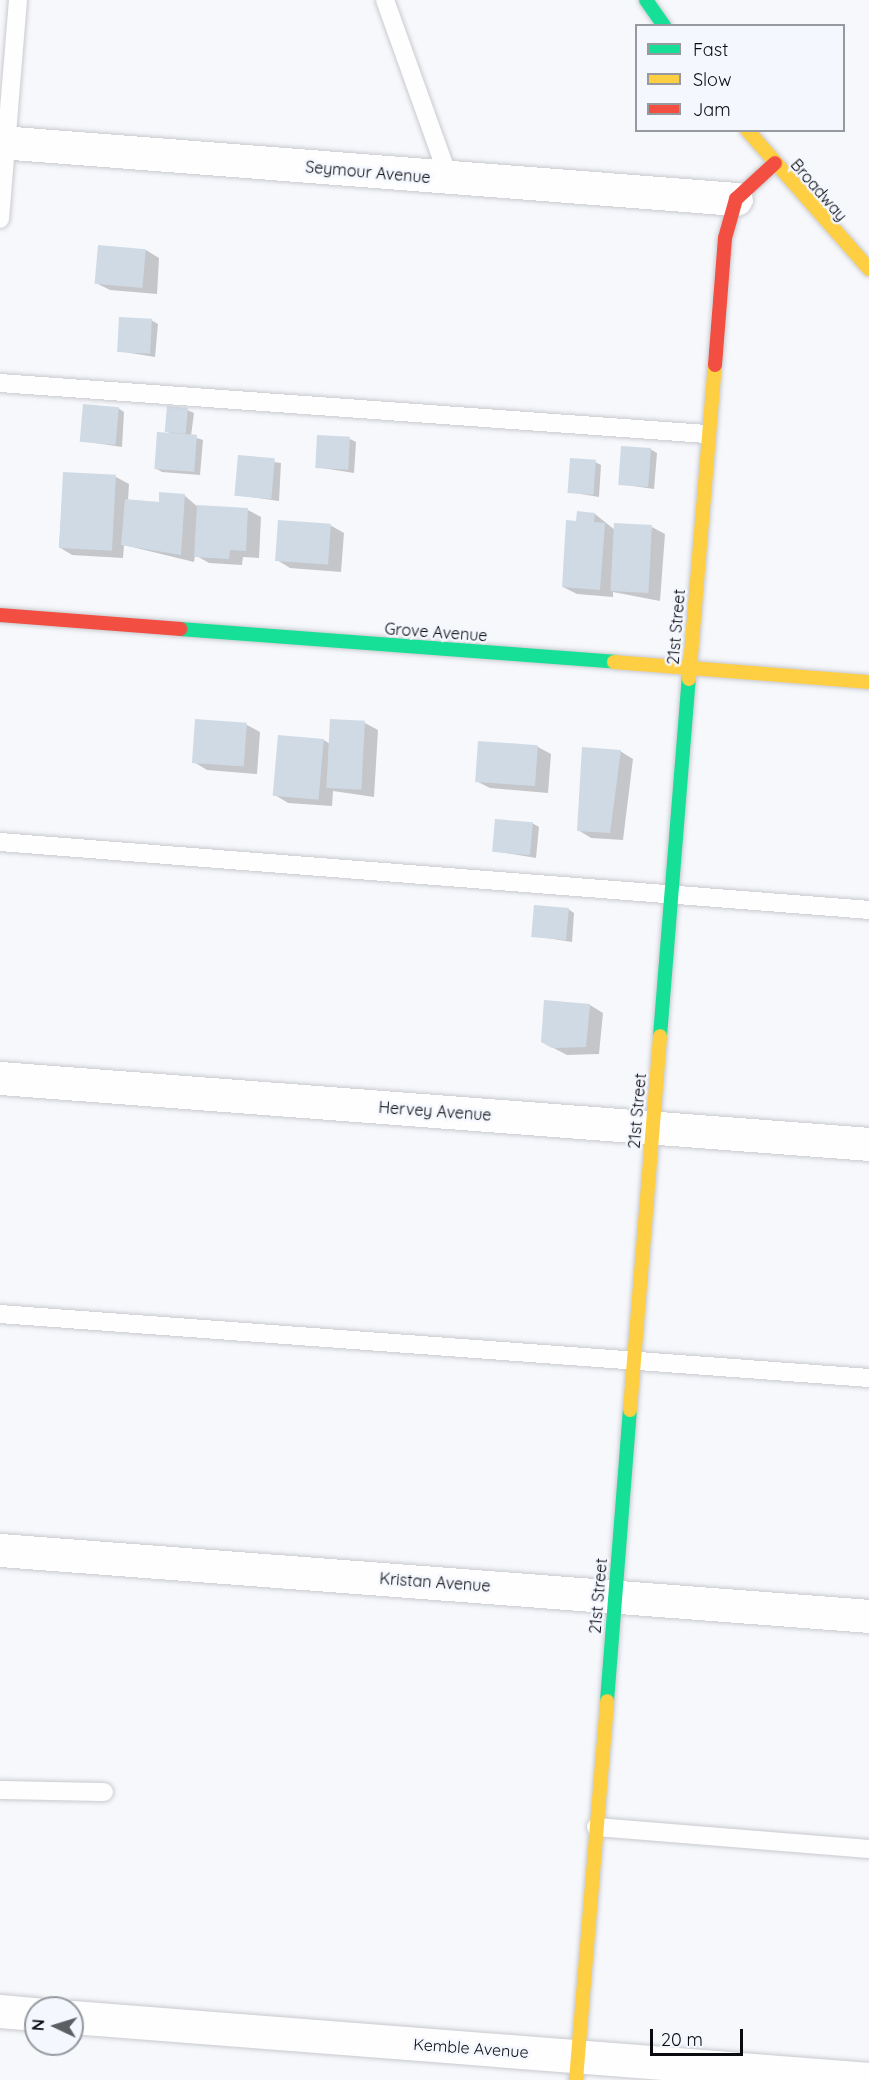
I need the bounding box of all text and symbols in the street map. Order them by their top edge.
legend [635,24,845,132]
text: Fast [693,38,728,61]
text: Slow [693,68,731,91]
text: Jam [693,98,731,121]
street label: Broadway [787,155,851,225]
street label: Seymour Avenue [305,157,431,187]
street label: 21st Street [663,588,689,666]
street label: Grove Avenue [384,619,488,645]
street label: 21st Street [624,1072,650,1150]
street label: Hervey Avenue [378,1097,492,1125]
street label: 21st Street [585,1557,611,1635]
street label: Kristan Avenue [379,1569,491,1595]
north arrow [24,1996,84,2056]
scale bar [653,2017,746,2055]
text: N [28,2018,48,2031]
text: 20 m [661,2028,703,2051]
street label: Kemble Avenue [413,2034,529,2062]

